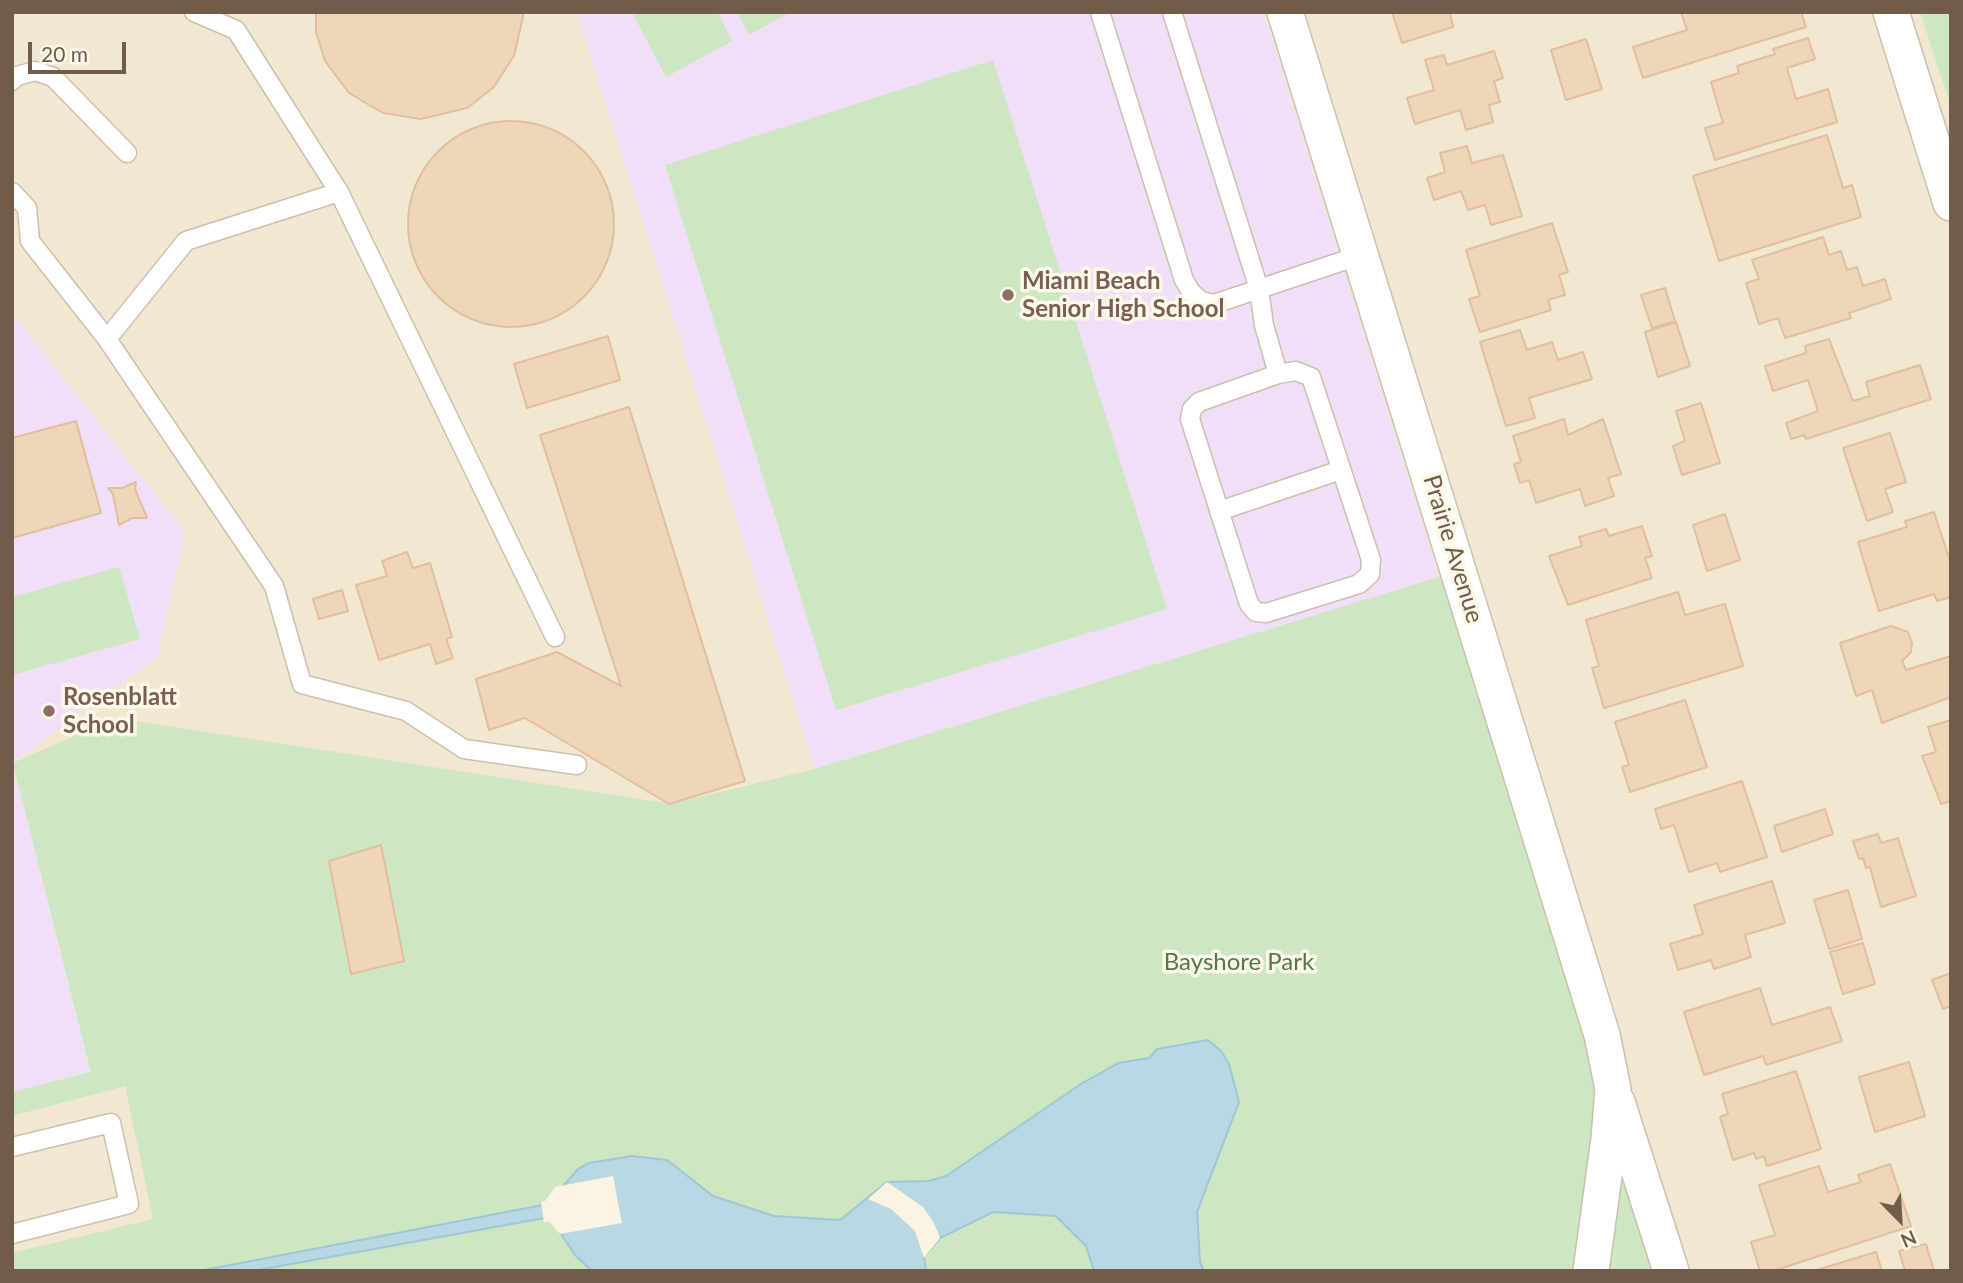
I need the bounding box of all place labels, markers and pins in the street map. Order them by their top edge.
place label: Miami Beach Senior High School [1022,267,1224,323]
marker: Miami Beach Senior High School [1000,287,1016,303]
place label: Rosenblatt School [63,683,177,739]
marker: Rosenblatt School [41,703,57,719]

